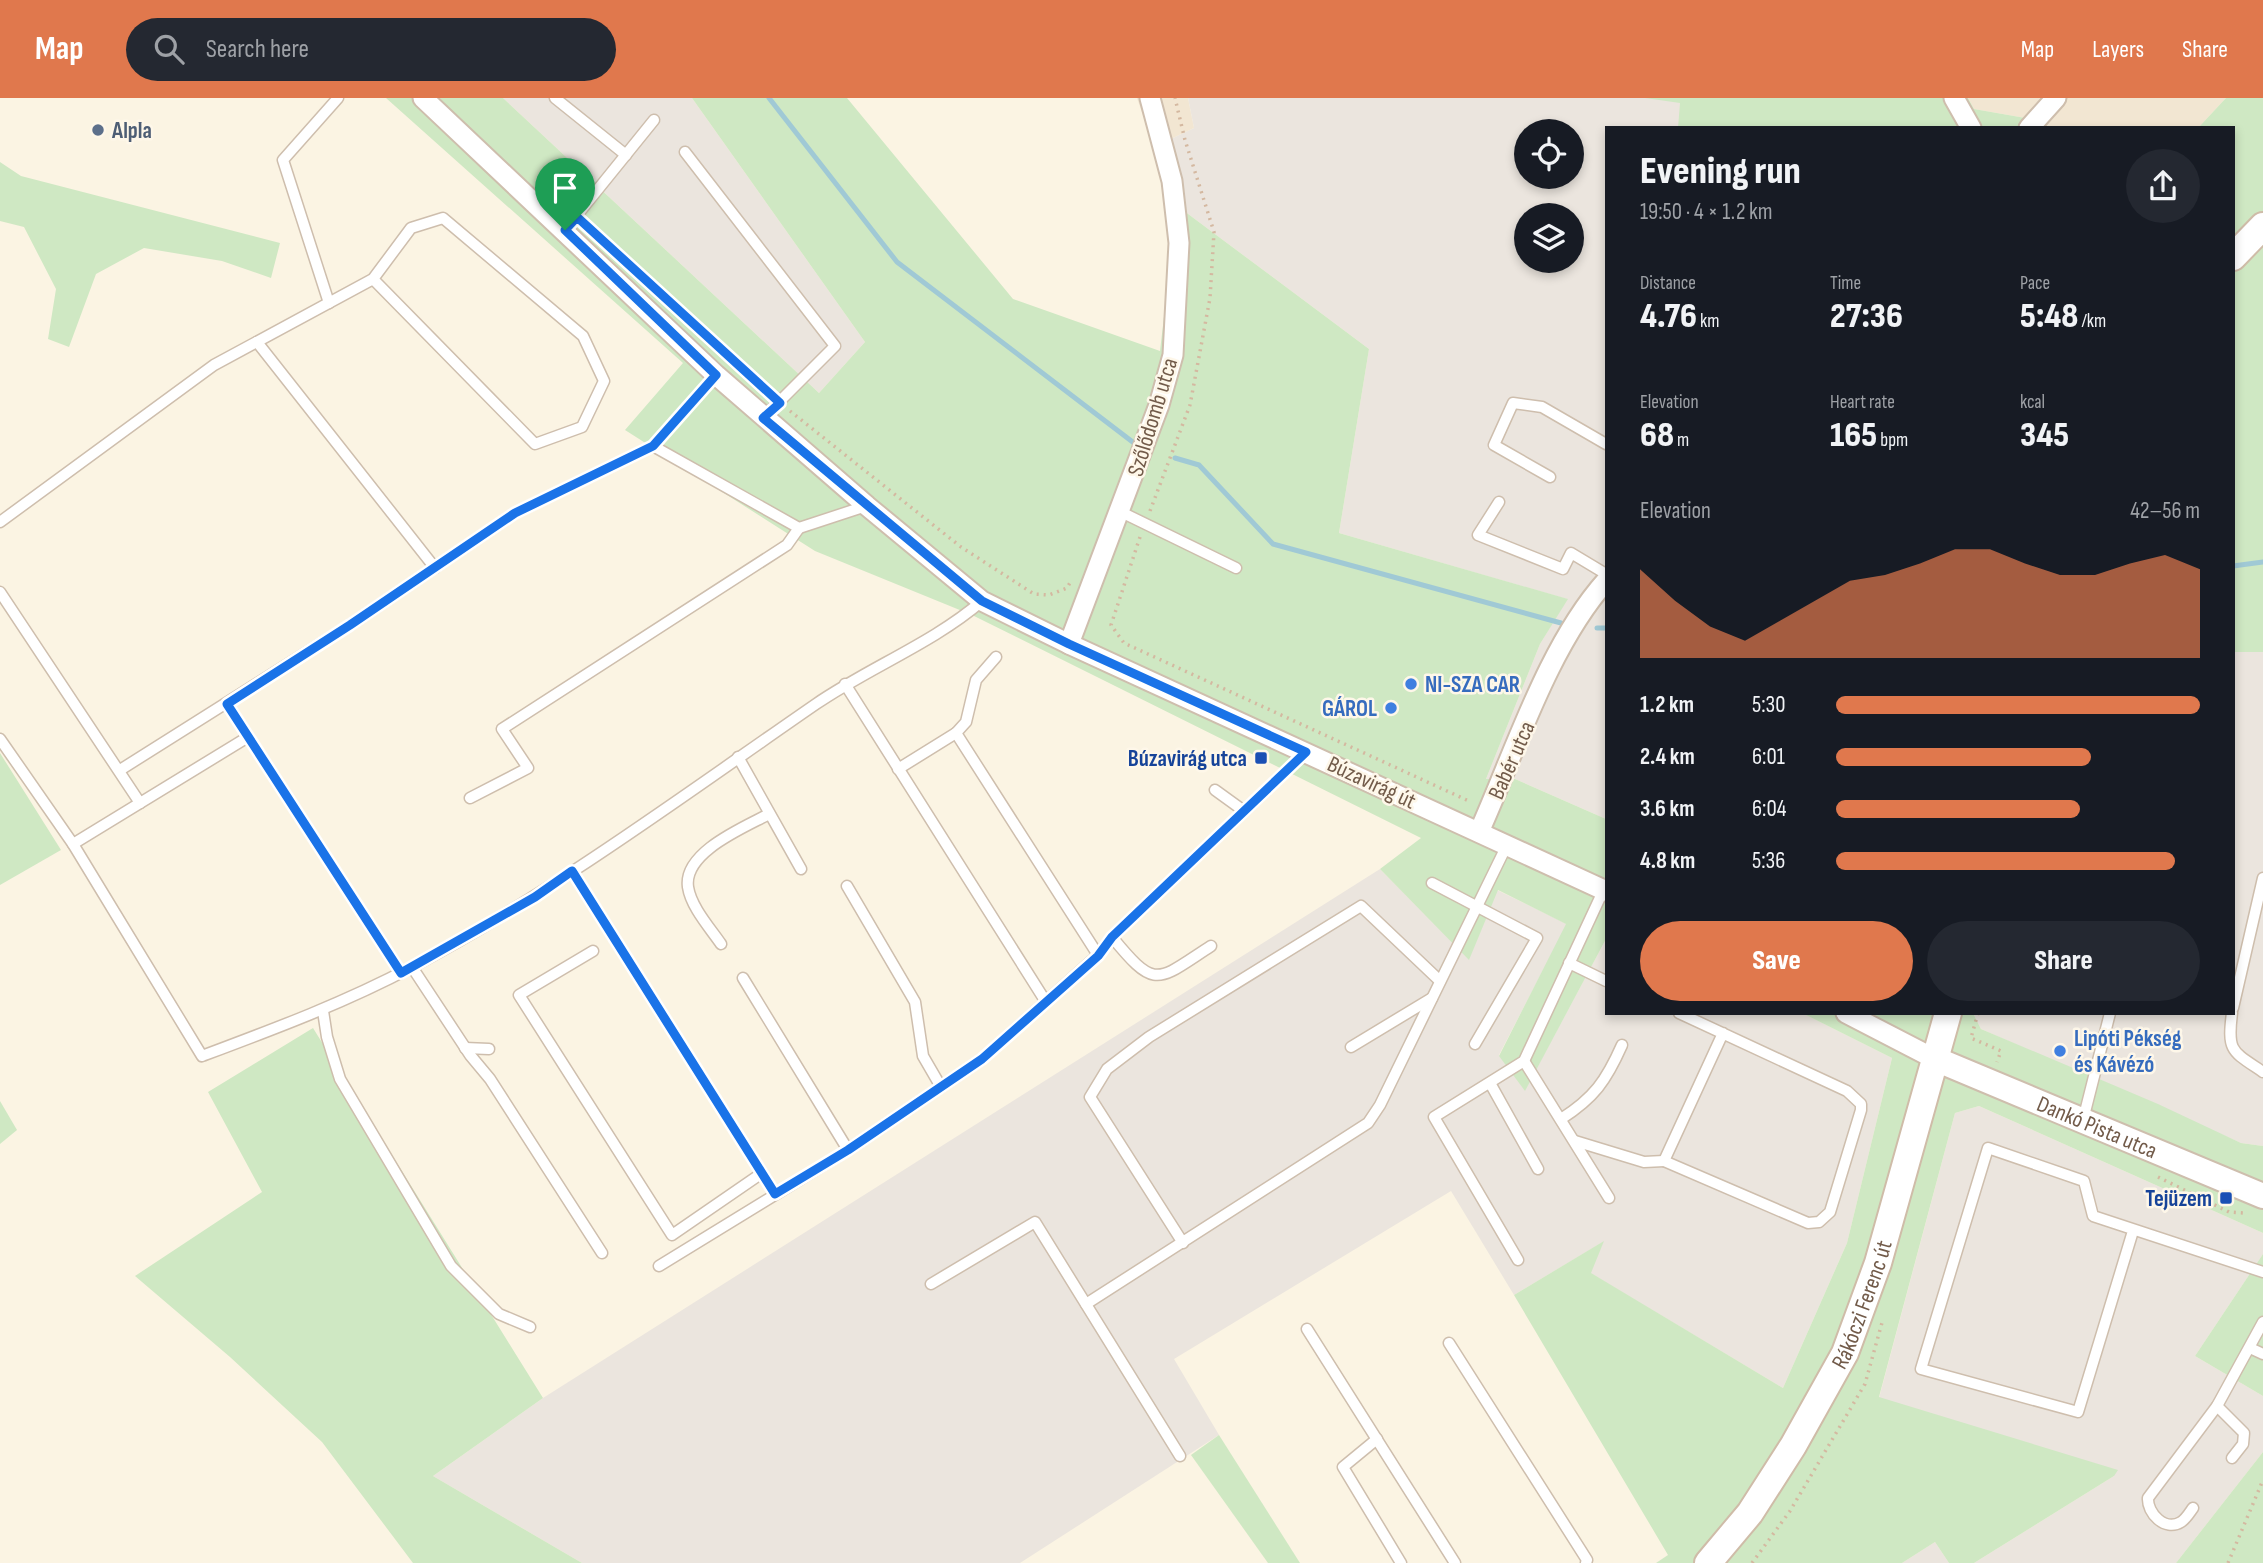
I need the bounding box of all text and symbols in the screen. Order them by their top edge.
search box [126,18,616,81]
text: Map [35,29,84,69]
icon: search [150,30,188,68]
text: Search here [206,34,309,65]
text: Map [2021,35,2054,64]
text: Layers [2092,35,2144,64]
text: Share [2182,35,2228,64]
place label: Alpla [111,117,152,145]
map controls [1514,119,1584,273]
button: locate [1514,119,1584,189]
marker: Alpla [90,122,106,138]
text: Evening run [1640,149,1801,194]
button: share [2126,149,2200,223]
pin [535,158,595,230]
icon: arrive [546,169,584,207]
text: 19:50 · 4 × 1.2 km [1640,198,1773,226]
button: layers [1514,203,1584,273]
text: Distance [1640,272,1696,295]
text: Time [1830,272,1861,295]
text: Pace [2020,272,2050,295]
text: 4.76 [1640,295,1697,338]
text: 27:36 [1830,295,1903,338]
text: 5:48 [2020,295,2078,338]
text: km [1697,310,1720,333]
text: /km [2078,310,2106,333]
street label: Szőlődomb utca [1122,355,1184,480]
text: Elevation [1640,391,1699,414]
text: Heart rate [1830,391,1895,414]
text: kcal [2020,391,2045,414]
text: 68 [1640,414,1674,457]
text: 165 [1830,414,1877,457]
text: 345 [2020,414,2069,457]
text: m [1674,429,1689,452]
text: bpm [1877,429,1908,452]
text: Elevation [1640,497,1711,525]
text: 42–56 m [2130,497,2200,525]
place label: NI-SZA CAR [1425,671,1520,699]
marker: NI-SZA CAR [1403,676,1419,692]
text: 1.2 km [1640,691,1694,719]
text: 5:30 [1752,691,1785,719]
place label: GÁROL [1322,695,1377,723]
marker: GÁROL [1383,700,1399,716]
street label: Babér utca [1482,717,1541,804]
text: 2.4 km [1640,743,1695,771]
text: 6:01 [1752,743,1785,771]
place label: Búzavirág utca [1128,745,1247,773]
marker: Búzavirág utca [1253,750,1269,766]
street label: Búzavirág út [1323,750,1420,816]
text: 3.6 km [1640,795,1694,823]
text: 6:04 [1752,795,1786,823]
text: 4.8 km [1640,847,1695,875]
text: 5:36 [1752,847,1785,875]
button: Save [1640,921,1913,1001]
button: Share [1927,921,2200,1001]
place label: Lipóti Pékség és Kávézó [2074,1025,2182,1079]
marker: Lipóti Pékség és Kávézó [2052,1043,2068,1059]
street label: Dankó Pista utca [2033,1090,2161,1165]
place label: Tejüzem [2145,1185,2212,1213]
marker: Tejüzem [2218,1190,2234,1206]
street label: Rákóczi Ferenc út [1826,1237,1899,1374]

